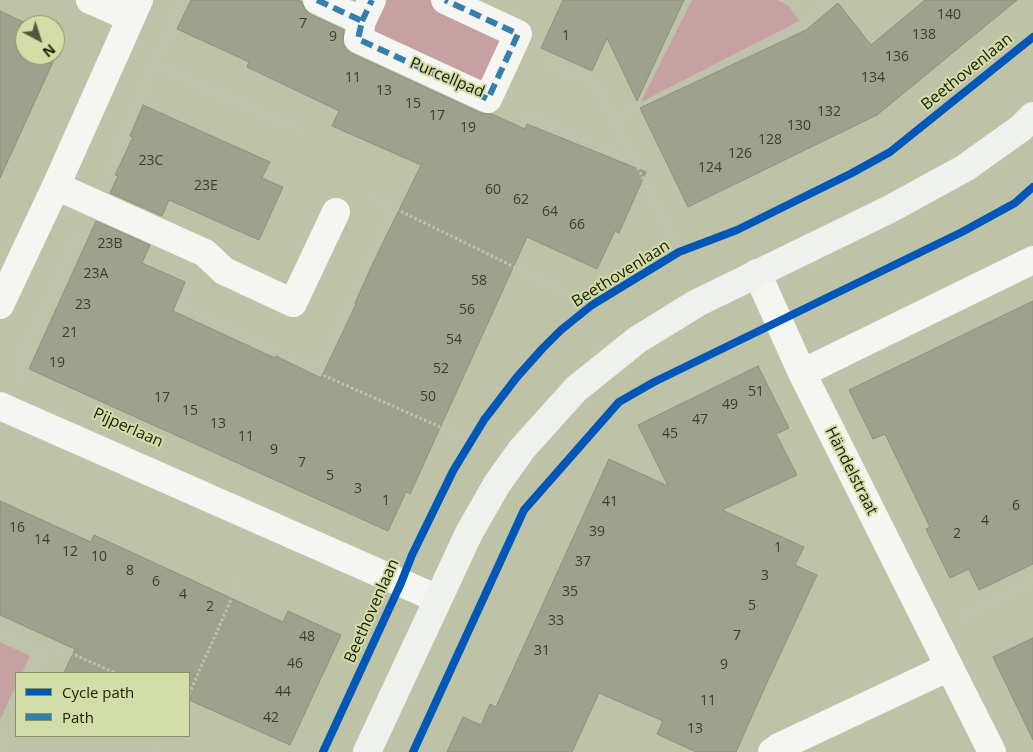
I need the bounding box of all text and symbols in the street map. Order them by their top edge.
house number: 140 [937,7,961,23]
north arrow [15,15,65,65]
house number: 7 [299,16,307,32]
house number: 138 [912,27,936,43]
house number: 1 [562,28,570,44]
house number: 9 [329,29,337,45]
street label: Beethovenlaan [917,29,1017,115]
text: N [39,40,60,62]
house number: 136 [885,49,909,65]
street label: Purcellpad [407,54,487,102]
house number: 11 [345,70,361,86]
house number: 134 [861,70,885,86]
house number: 13 [376,83,392,99]
house number: 15 [405,96,421,112]
house number: 132 [817,104,841,120]
house number: 17 [429,108,445,124]
house number: 130 [787,118,811,134]
house number: 19 [460,120,476,136]
house number: 128 [758,132,782,148]
house number: 126 [728,146,752,162]
house number: 23C [139,153,163,169]
house number: 124 [698,160,722,176]
house number: 23E [194,178,218,194]
house number: 60 [485,182,501,198]
house number: 62 [513,192,529,208]
house number: 64 [542,204,558,220]
house number: 66 [569,217,585,233]
house number: 23B [97,236,123,252]
street label: Beethovenlaan [568,236,674,312]
house number: 23A [84,266,108,282]
house number: 58 [471,273,487,289]
house number: 23 [75,297,91,313]
house number: 56 [459,302,475,318]
house number: 21 [62,325,78,341]
house number: 54 [446,332,462,348]
house number: 19 [49,355,65,371]
house number: 52 [433,361,449,377]
house number: 51 [748,384,764,400]
house number: 50 [420,389,436,405]
house number: 17 [154,390,170,406]
house number: 49 [722,397,738,413]
house number: 15 [182,403,198,419]
street label: Pijperlaan [90,404,166,452]
house number: 47 [692,412,708,428]
house number: 13 [210,416,226,432]
street label: Händelstraat [821,424,881,518]
house number: 45 [662,426,678,442]
house number: 11 [238,429,254,445]
house number: 9 [270,442,278,458]
house number: 7 [298,455,306,471]
house number: 5 [326,468,334,484]
house number: 3 [354,481,362,497]
house number: 1 [382,493,390,509]
house number: 41 [602,494,618,510]
house number: 6 [1012,498,1020,514]
house number: 4 [981,513,989,529]
house number: 16 [9,520,25,536]
house number: 39 [589,524,605,540]
house number: 2 [953,526,961,542]
house number: 14 [34,532,50,548]
house number: 1 [774,540,782,556]
house number: 12 [62,544,78,560]
house number: 10 [91,549,107,565]
house number: 37 [575,554,591,570]
street label: Beethovenlaan [340,556,404,666]
house number: 8 [126,563,134,579]
house number: 3 [761,568,769,584]
house number: 6 [152,574,160,590]
house number: 35 [562,584,578,600]
house number: 4 [179,587,187,603]
house number: 5 [748,598,756,614]
house number: 2 [206,599,214,615]
house number: 33 [548,613,564,629]
house number: 7 [733,628,741,644]
house number: 48 [299,629,315,645]
house number: 31 [534,643,550,659]
house number: 46 [287,656,303,672]
house number: 9 [720,657,728,673]
legend [15,672,190,737]
text: Cycle path [62,682,134,702]
house number: 44 [275,684,291,700]
house number: 11 [700,693,716,709]
text: Path [62,707,94,727]
house number: 42 [263,710,279,726]
house number: 13 [687,721,703,737]

